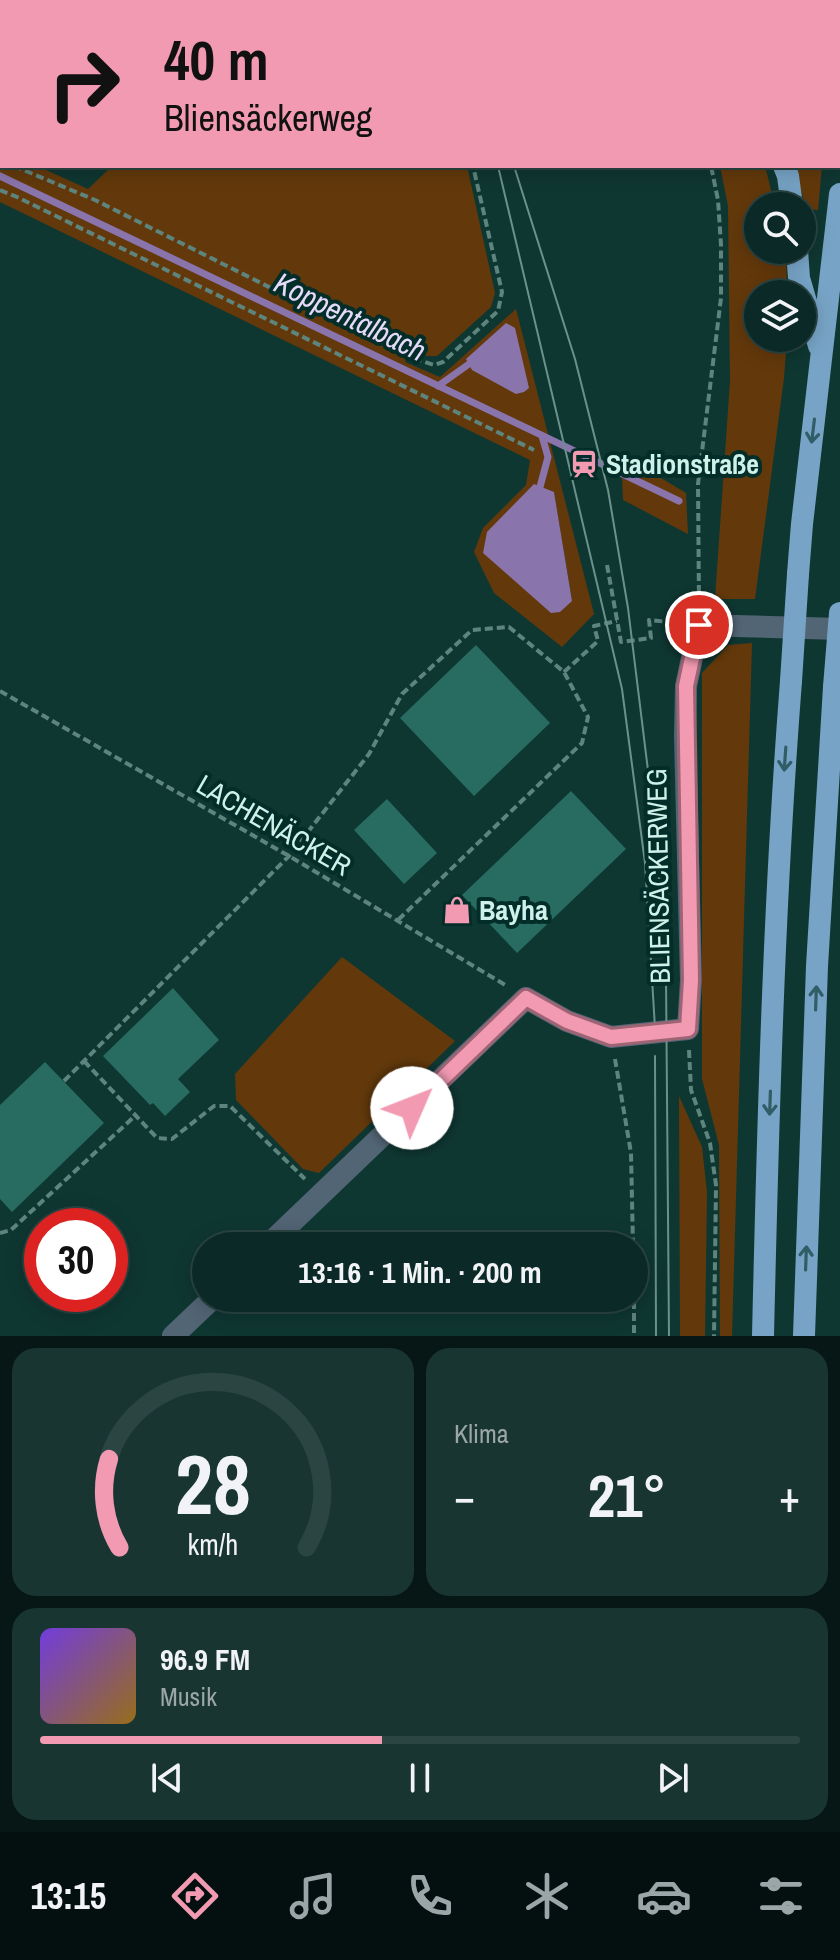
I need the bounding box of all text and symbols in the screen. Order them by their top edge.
text: 40 m [164,22,269,97]
icon: right [32,32,136,136]
text: Bliensäckerweg [164,94,372,142]
map controls [744,192,816,352]
button: search [744,192,816,264]
water label: Koppentalbach [268,262,433,370]
button: layers [744,280,816,352]
one-way arrow [805,417,820,444]
place label: Stadionstraße [606,445,759,483]
station icon: Stadionstraße [569,449,599,479]
pin [665,591,733,659]
icon: arrive [677,603,721,647]
one-way arrow [777,745,792,772]
street label: LACHENÄCKER [190,765,358,885]
street label: BLIENSÄCKERWEG [637,768,679,984]
place label: Bayha [479,891,548,929]
shop icon: Bayha [442,895,472,925]
one-way arrow [808,985,823,1012]
position arrow [370,1066,454,1150]
one-way arrow [762,1089,777,1116]
speed limit sign: 30 [24,1208,128,1312]
one-way arrow [798,1245,814,1272]
text: 13:16 · 1 Min. · 200 m [298,1252,542,1292]
text: Klima [454,1416,509,1451]
text: 28 [175,1428,251,1540]
text: 21° [588,1455,666,1536]
text: − [454,1466,475,1526]
text: + [779,1466,800,1526]
text: km/h [188,1525,238,1564]
text: 96.9 FM [160,1639,250,1679]
text: Musik [160,1679,217,1714]
icon: previous [145,1756,189,1800]
icon: pause [398,1756,442,1800]
icon: next [651,1756,695,1800]
icon: directions [167,1868,223,1924]
icon: music [285,1868,341,1924]
icon: phone [402,1868,458,1924]
icon: climate [519,1868,575,1924]
icon: car [636,1868,692,1924]
icon: filters [753,1868,809,1924]
text: 13:15 [31,1872,106,1920]

